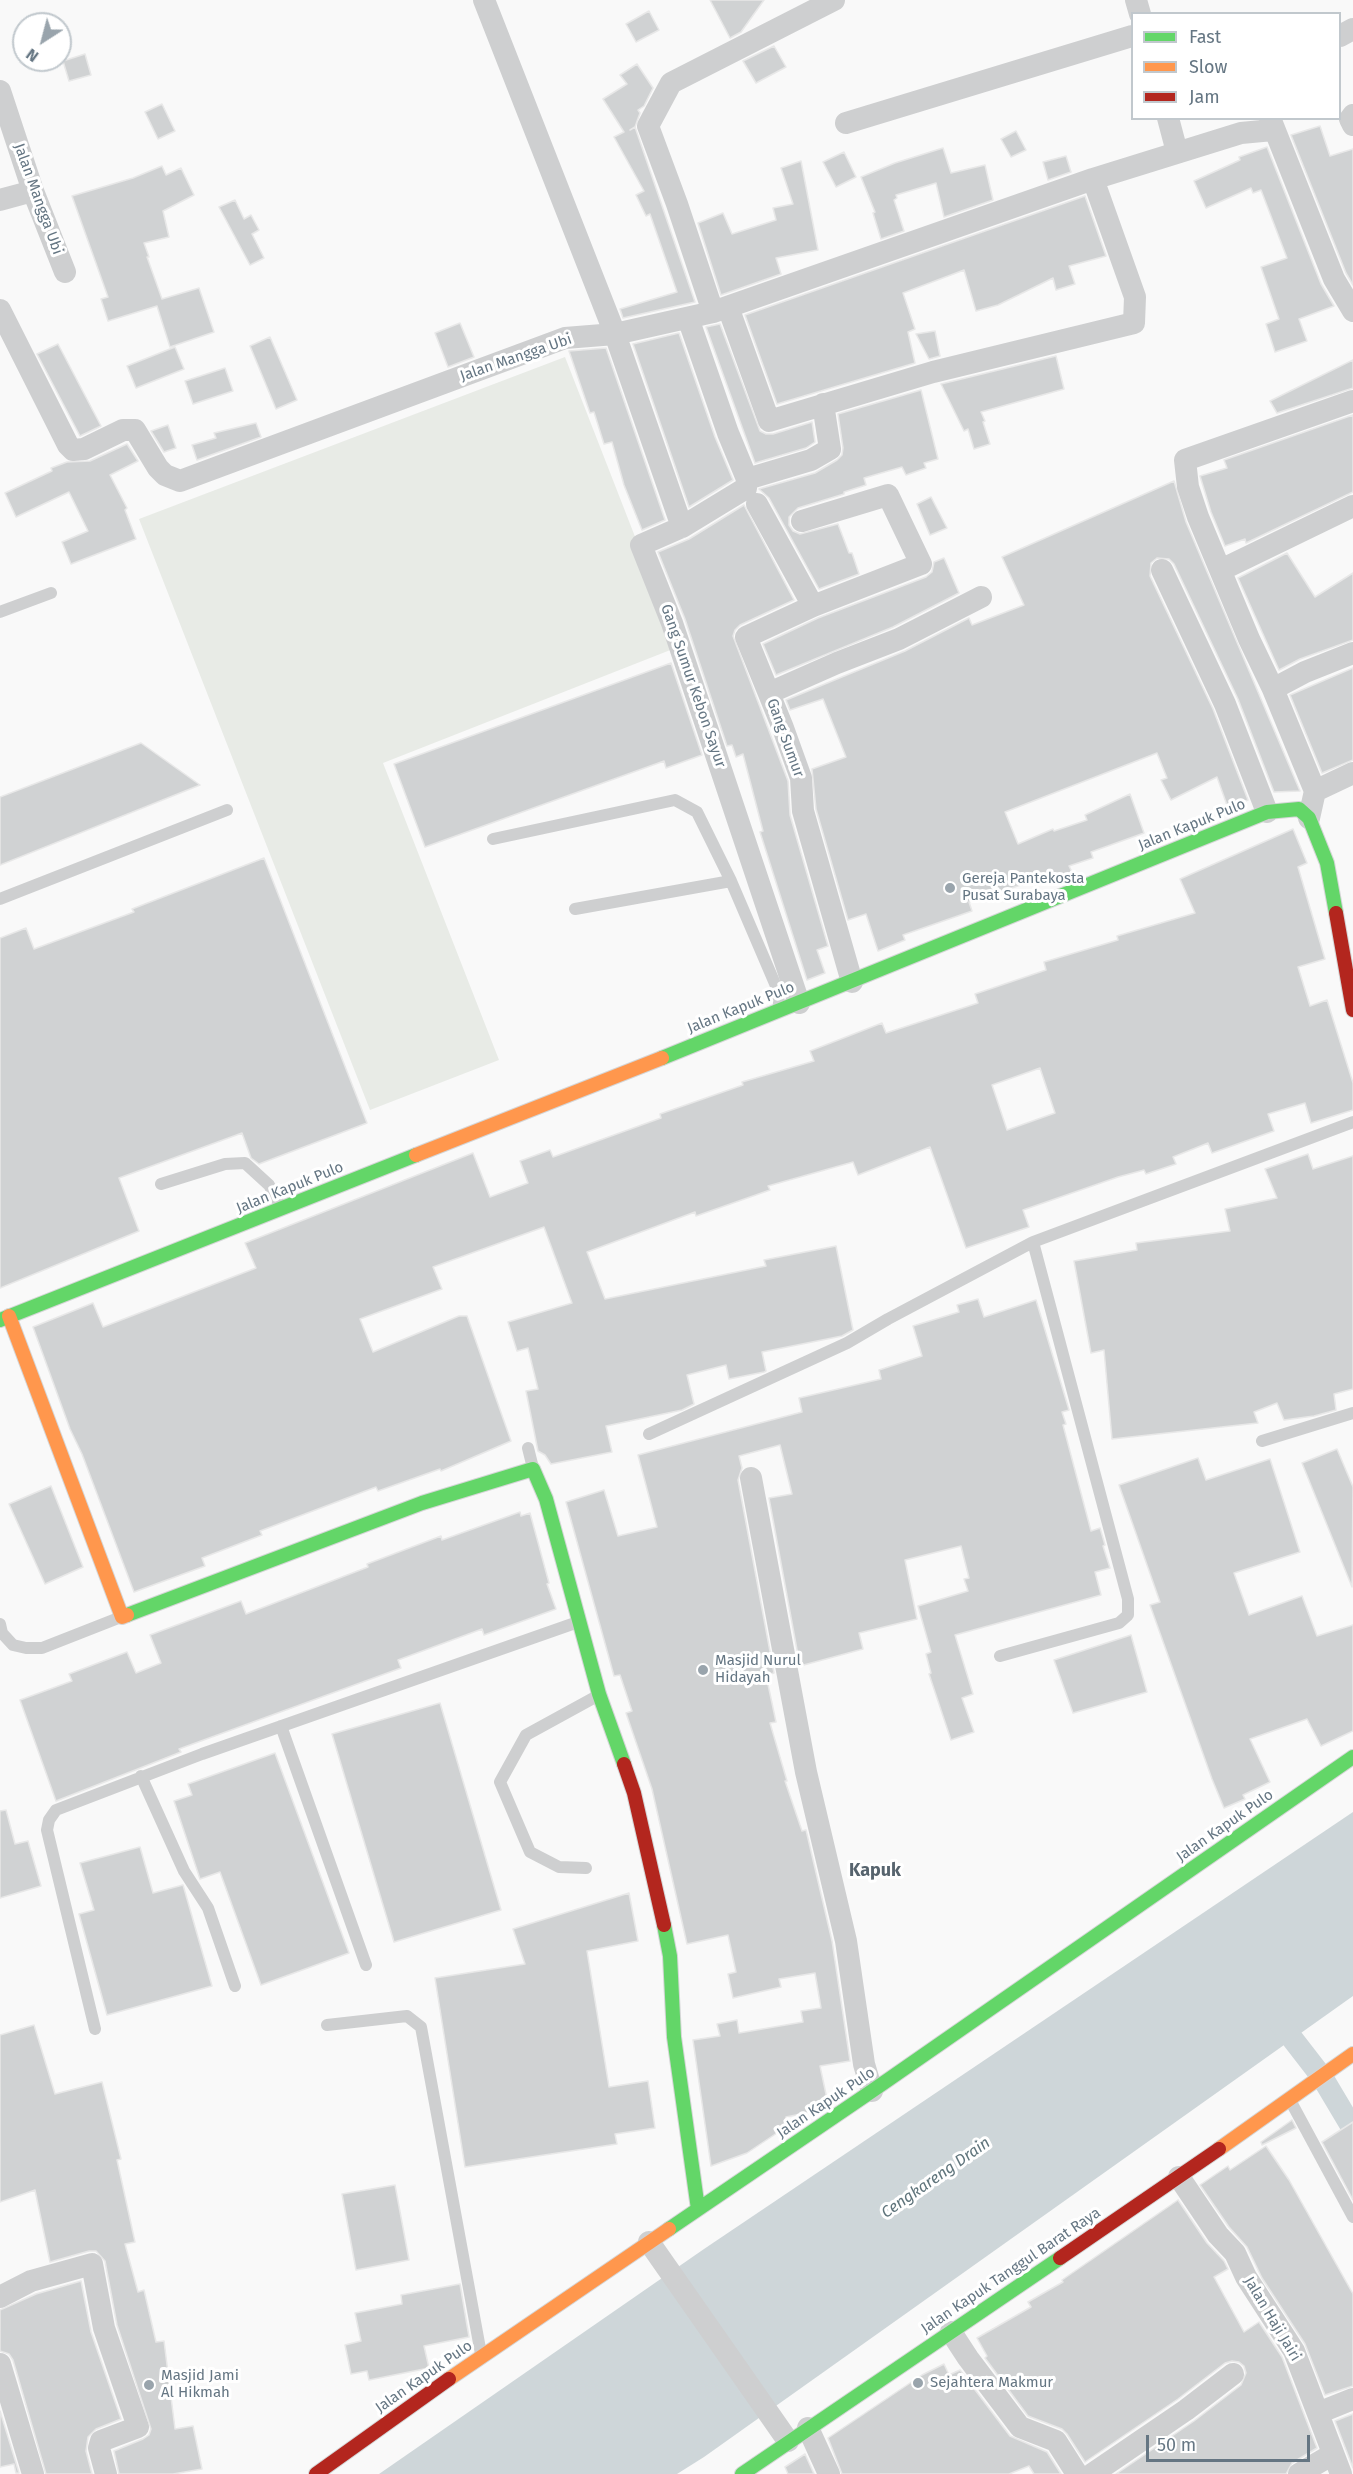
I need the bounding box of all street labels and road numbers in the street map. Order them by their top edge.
street label: Jalan Mangga Ubi [10,141,66,257]
street label: Jalan Mangga Ubi [458,330,574,386]
street label: Gang Sumur Kebon Sayur [657,602,729,770]
street label: Gang Sumur [762,696,808,780]
street label: Jalan Kapuk Pulo [1136,795,1248,855]
street label: Jalan Kapuk Pulo [685,978,797,1038]
street label: Jalan Kapuk Pulo [234,1158,346,1218]
street label: Jalan Kapuk Pulo [1173,1786,1277,1866]
street label: Jalan Kapuk Pulo [774,2064,878,2142]
street label: Jalan Kapuk Tanggul Barat Raya [918,2204,1104,2338]
street label: Jalan Haji Jairi [1240,2273,1304,2365]
street label: Jalan Kapuk Pulo [372,2337,476,2417]

